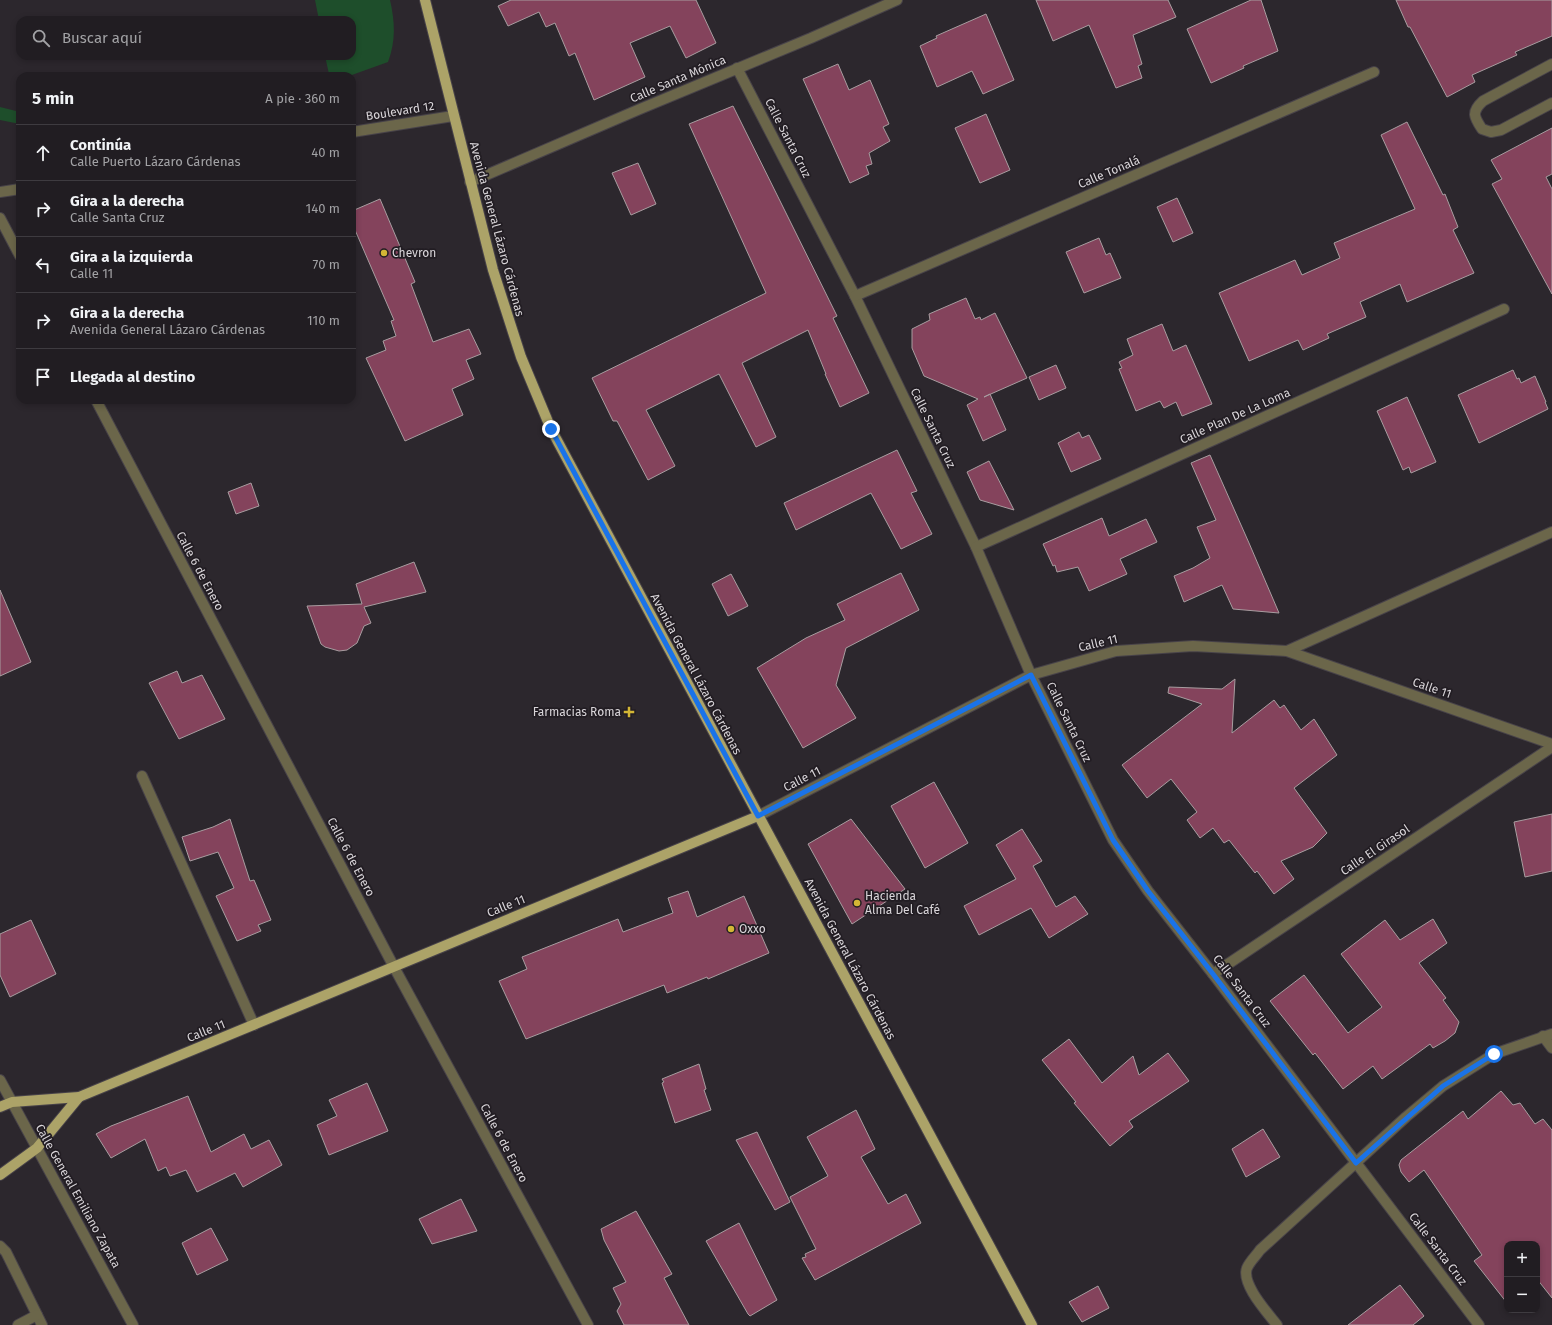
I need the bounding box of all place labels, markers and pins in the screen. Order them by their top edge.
place label: Chevron [392,246,436,260]
marker: Chevron [379,248,389,258]
place label: Farmacias Roma [533,705,621,719]
marker: Farmacias Roma [624,707,634,717]
place label: Hacienda Alma Del Café [865,889,940,917]
marker: Hacienda Alma Del Café [852,898,862,908]
place label: Oxxo [739,922,766,936]
marker: Oxxo [726,924,736,934]

